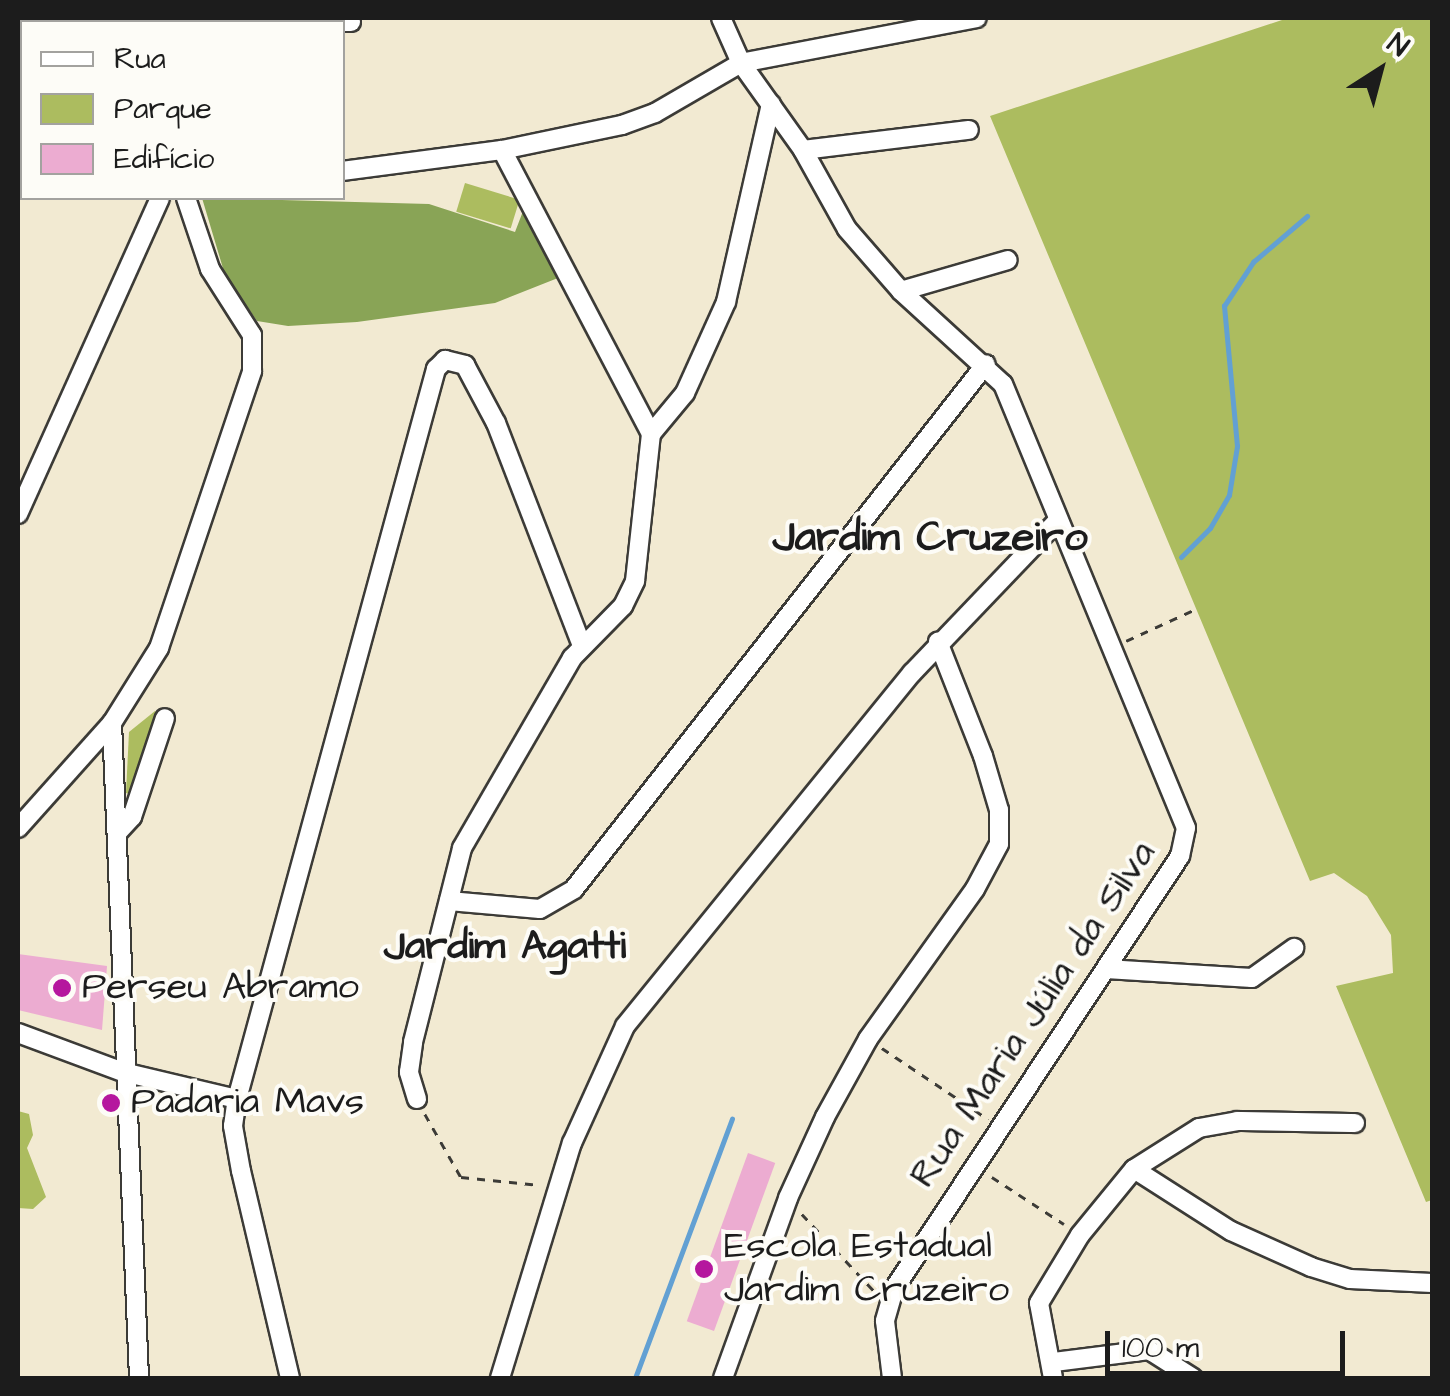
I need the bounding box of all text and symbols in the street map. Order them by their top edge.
legend [20,20,345,200]
north arrow [1330,20,1430,120]
text: N [1379,24,1416,66]
text: Rua [114,38,166,80]
text: Parque [114,88,212,130]
text: Edifício [114,138,214,180]
district label: Jardim Cruzeiro [772,513,1088,563]
street label: Rua Maria Júlia da Silva [901,833,1167,1197]
district label: Jardim Agatti [384,923,626,971]
place label: Perseu Abramo [82,965,359,1011]
marker: Perseu Abramo [51,977,73,999]
place label: Padaria Mavs [131,1080,364,1126]
marker: Padaria Mavs [100,1092,122,1114]
place label: Escola Estadual Jardim Cruzeiro [724,1224,1009,1314]
marker: Escola Estadual Jardim Cruzeiro [693,1258,715,1280]
scale bar [1110,1311,1350,1373]
text: 100 m [1122,1327,1199,1369]

